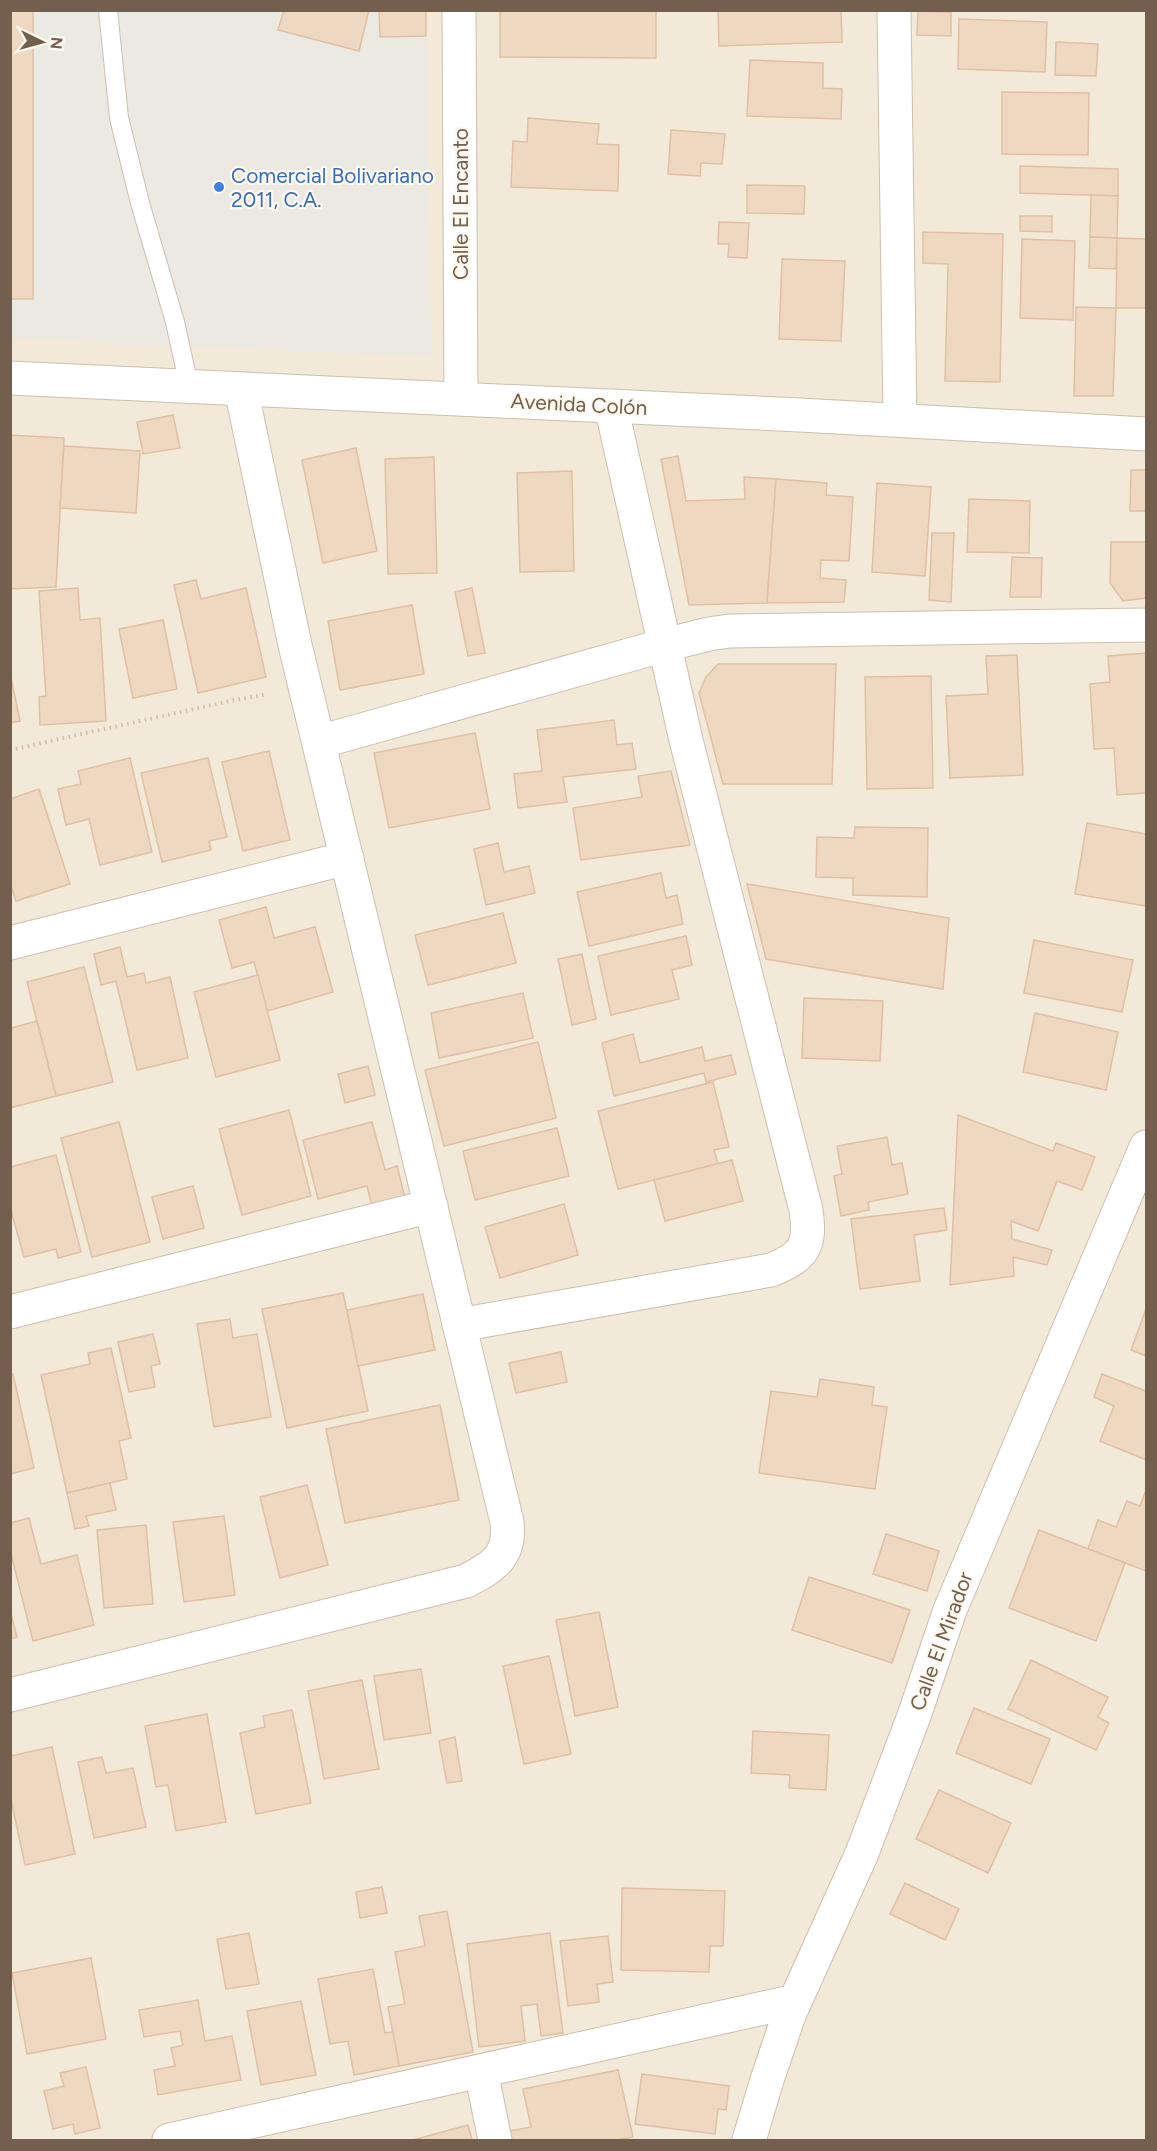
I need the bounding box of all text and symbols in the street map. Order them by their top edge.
north arrow [12,12,72,72]
text: N [46,36,66,50]
street label: Calle El Encanto [448,128,473,280]
place label: Comercial Bolivariano 2011, C.A. [231,163,434,212]
marker: Comercial Bolivariano 2011, C.A. [212,180,226,194]
street label: Avenida Colón [510,388,648,420]
street label: Calle El Mirador [904,1568,978,1714]

